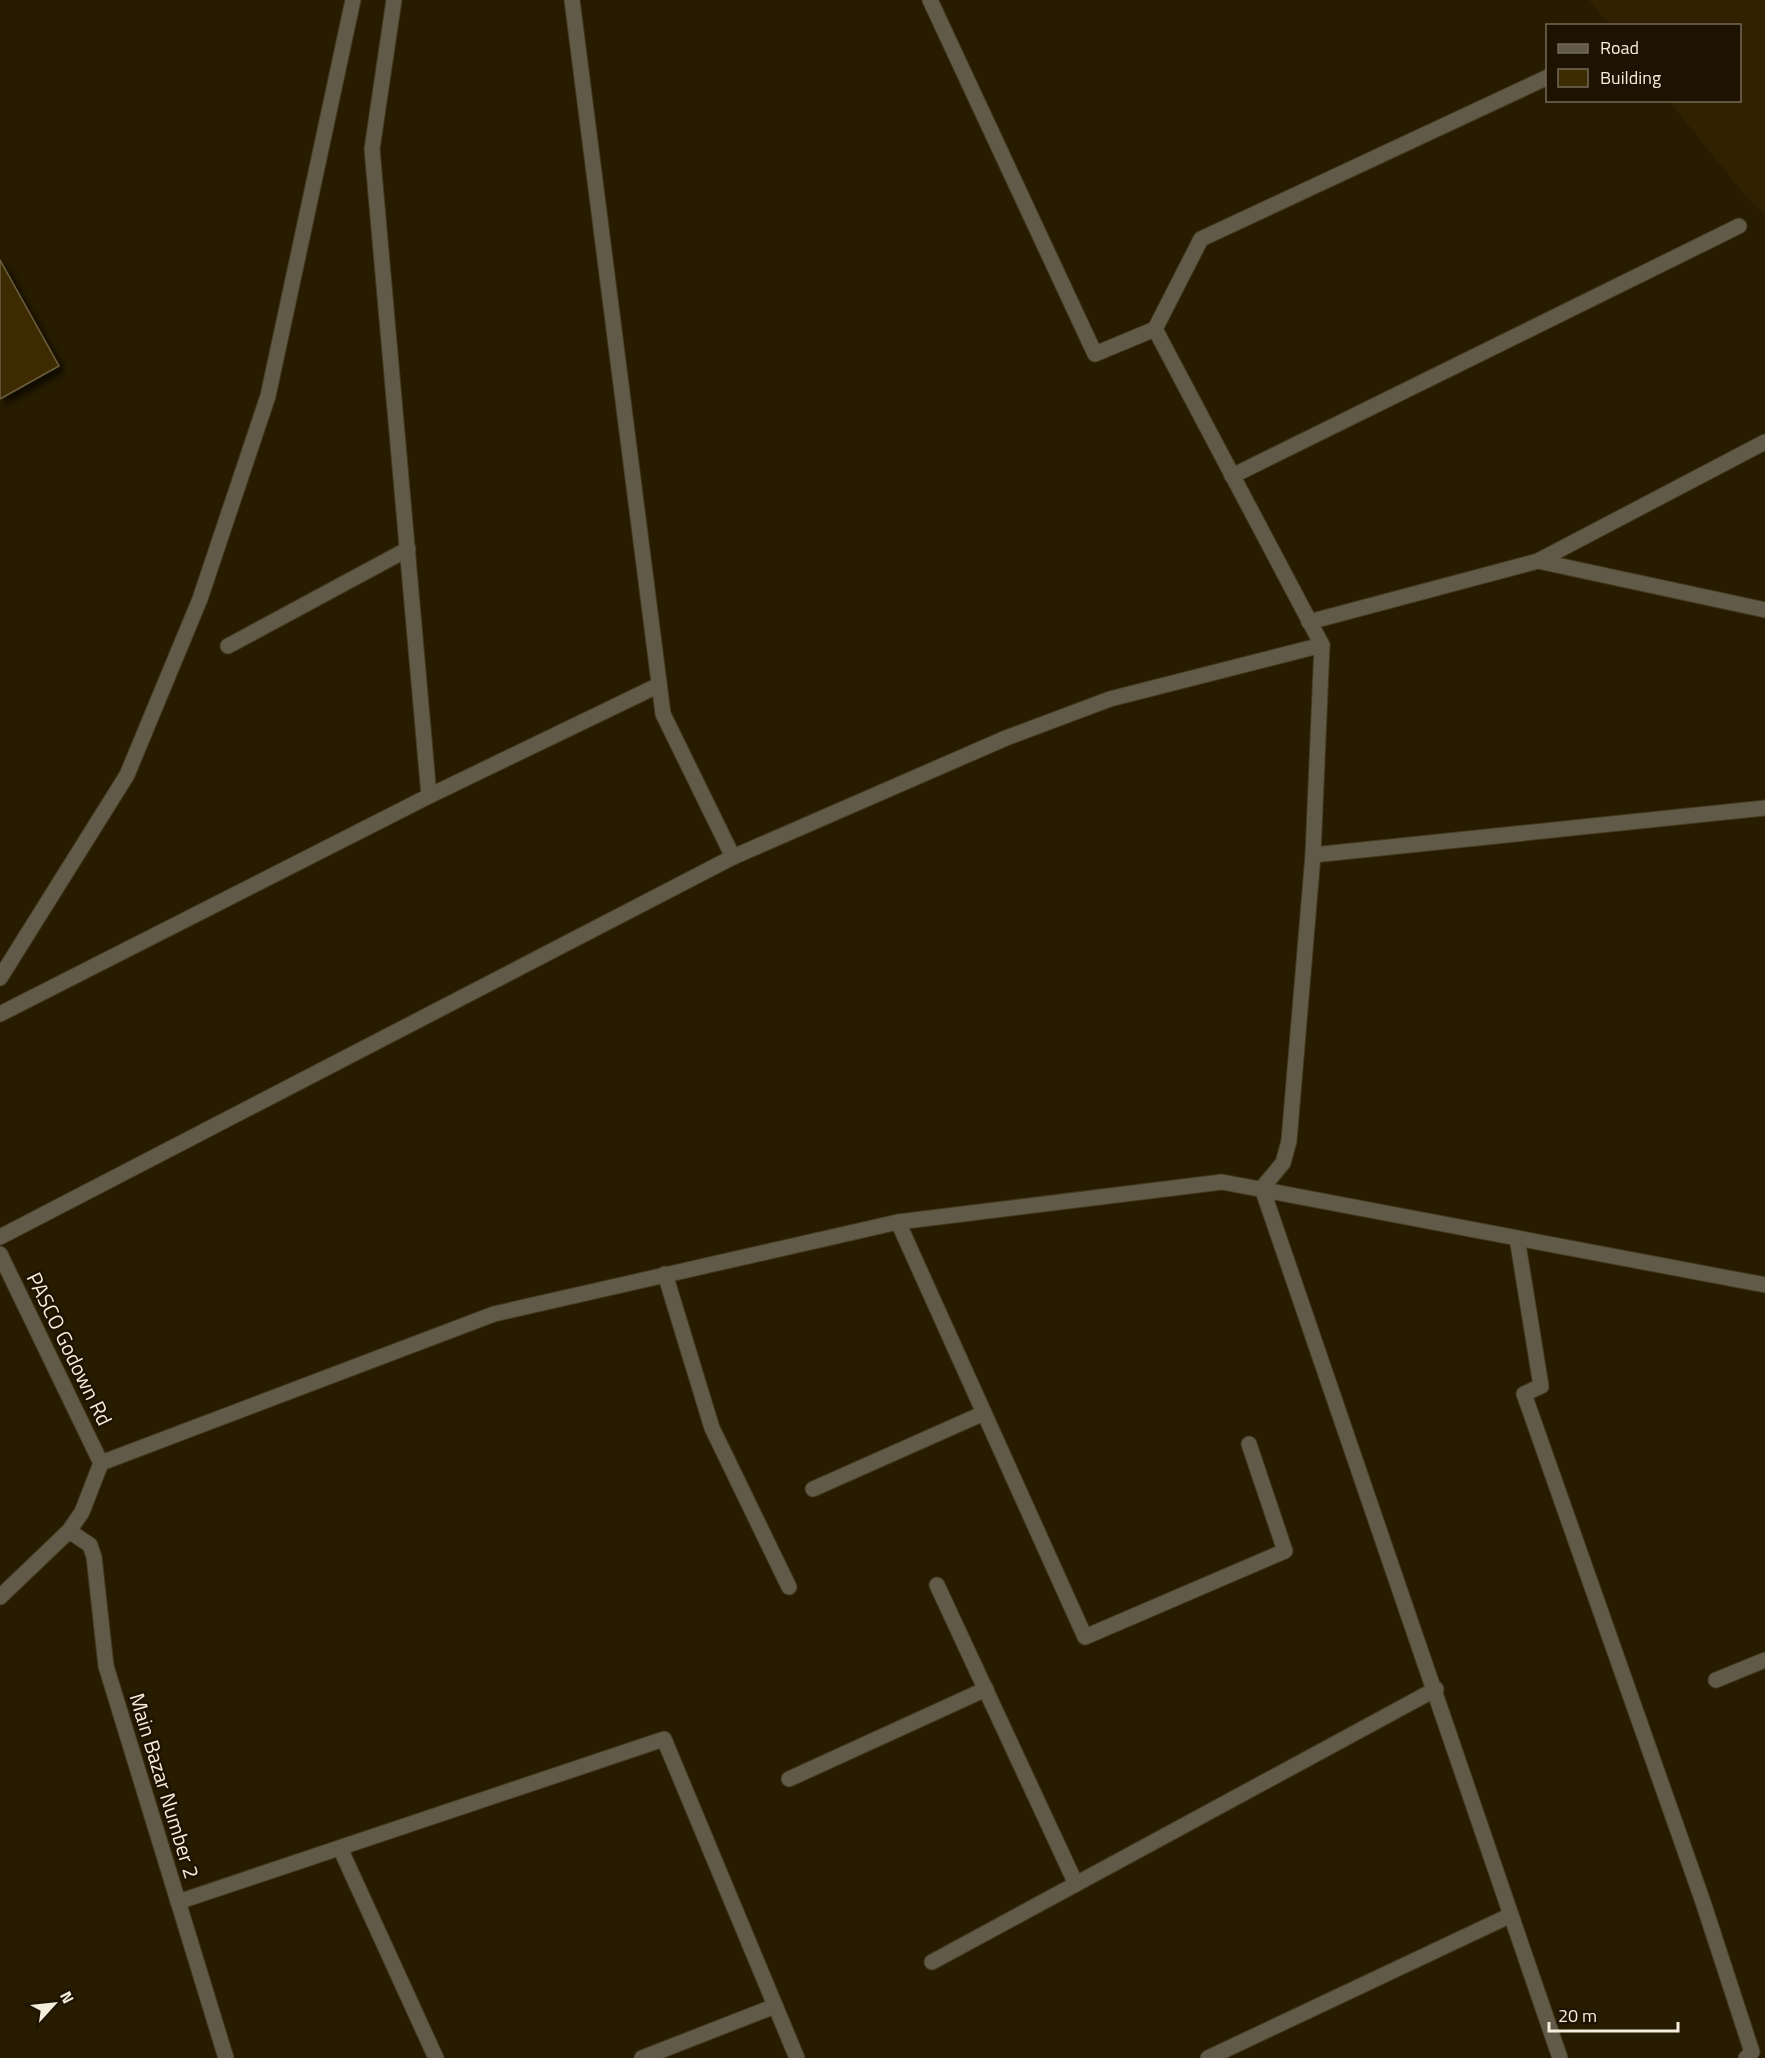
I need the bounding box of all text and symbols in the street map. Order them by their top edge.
legend [1546,24,1741,102]
text: Road [1600,34,1639,61]
text: Building [1600,64,1661,91]
street label: PASCO Godown Rd [19,1266,121,1431]
street label: Main Bazar Number 2 [122,1689,208,1882]
north arrow [24,1974,84,2034]
text: N [54,1987,81,2008]
scale bar [1549,1995,1678,2033]
text: 20 m [1558,2002,1597,2029]

